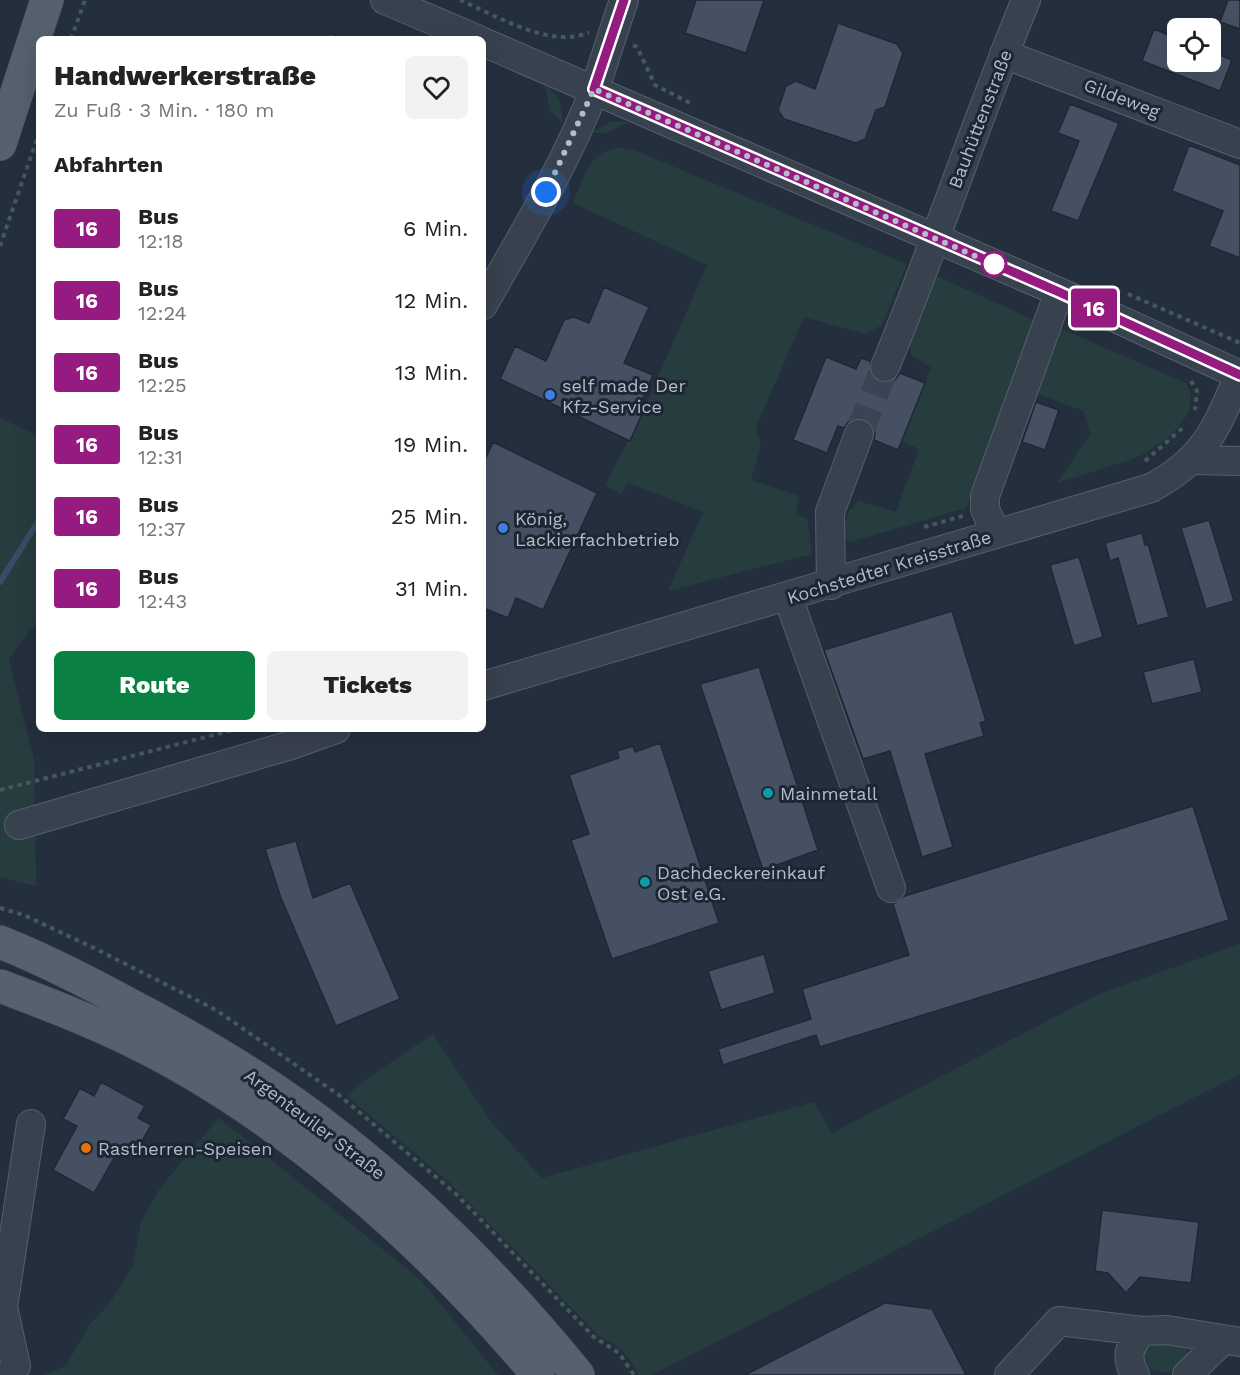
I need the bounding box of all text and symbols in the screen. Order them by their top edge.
map controls [1167,18,1221,72]
button: locate [1167,18,1221,72]
street label: Bauhüttenstraße [944,47,1016,191]
button: heart [405,56,468,119]
text: Handwerkerstraße [54,59,316,92]
street label: Gildeweg [1081,74,1163,122]
text: Zu Fuß · 3 Min. · 180 m [54,98,274,122]
text: Abfahrten [54,152,163,177]
your location [531,177,561,207]
text: Bus [138,204,178,229]
text: 16 [76,216,98,241]
text: 6 Min. [403,216,468,241]
text: 12:18 [138,229,184,253]
unlabelled marker [981,251,1007,277]
text: Bus [138,276,178,301]
text: 16 [76,288,98,313]
text: 12 Min. [395,288,468,313]
line badge: 16 [1067,288,1121,328]
text: 16 [1083,296,1105,321]
text: 12:24 [138,301,187,325]
text: Bus [138,348,178,373]
text: 16 [76,360,98,385]
text: 13 Min. [395,360,468,385]
text: 12:25 [138,373,187,397]
place label: self made Der Kfz-Service [562,375,686,417]
marker: self made Der Kfz-Service [543,388,557,402]
text: Bus [138,420,178,445]
text: 16 [76,432,98,457]
text: 19 Min. [394,432,468,457]
text: 12:31 [138,445,183,469]
text: Bus [138,492,178,517]
text: 16 [76,504,98,529]
text: 25 Min. [391,504,468,529]
place label: König, Lackierfachbetrieb [515,508,679,550]
text: 12:37 [138,517,185,541]
marker: König, Lackierfachbetrieb [496,521,510,535]
street label: Kochstedter Kreisstraße [785,526,993,608]
text: Bus [138,564,178,589]
text: 16 [76,576,98,601]
text: 31 Min. [395,576,468,601]
text: 12:43 [138,589,187,613]
button: Route [54,651,255,720]
button: Tickets [267,651,468,720]
place label: Mainmetall [780,783,878,804]
marker: Mainmetall [761,786,775,800]
place label: Dachdeckereinkauf Ost e.G. [657,862,825,904]
marker: Dachdeckereinkauf Ost e.G. [638,875,652,889]
street label: Argenteuiler Straße [241,1064,389,1184]
place label: Rastherren-Speisen [98,1138,272,1159]
marker: Rastherren-Speisen [79,1141,93,1155]

